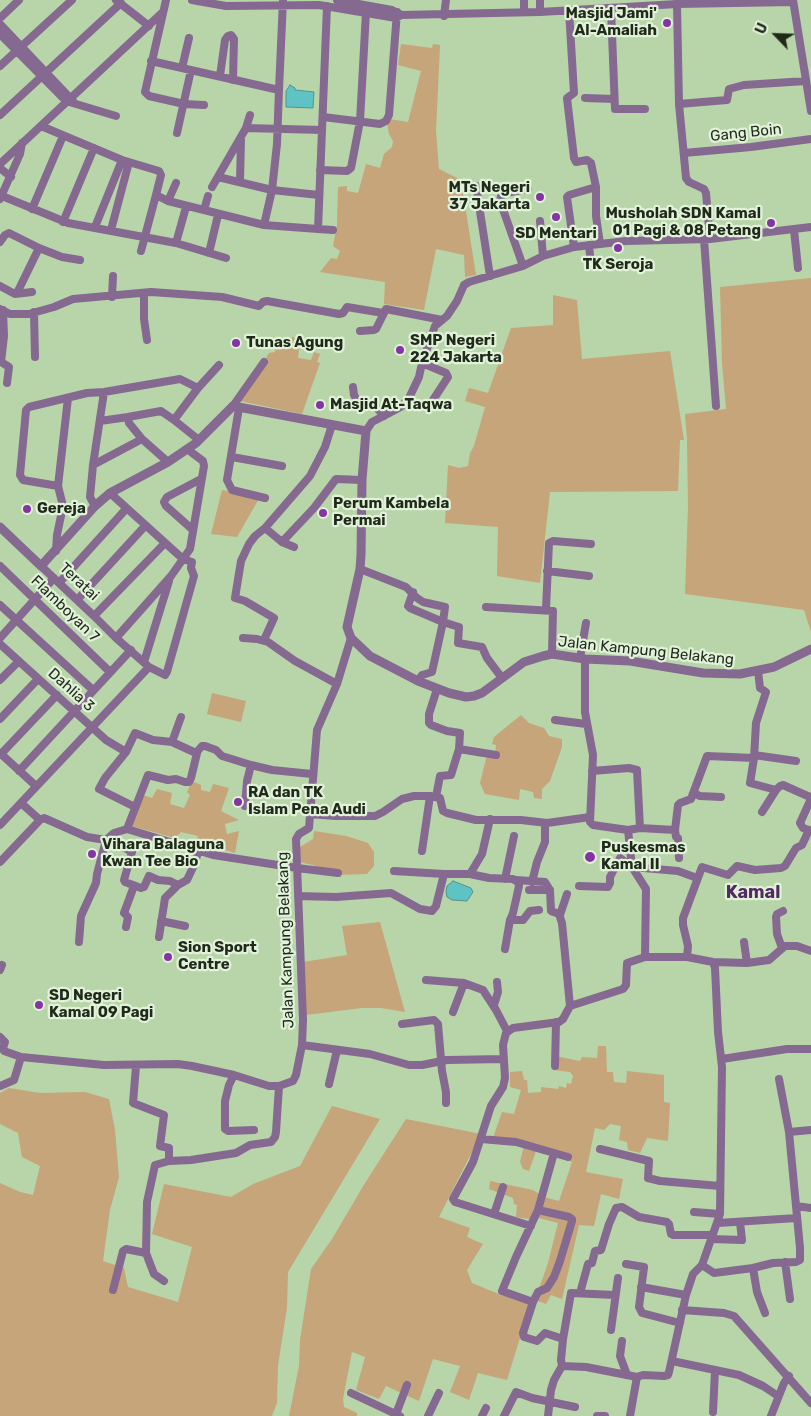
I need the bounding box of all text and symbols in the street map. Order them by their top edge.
place label: Masjid Jami' Al-Amaliah [565,5,657,40]
north arrow [751,10,801,60]
marker: Masjid Jami' Al-Amaliah [661,17,673,29]
text: U [752,21,772,37]
street label: Gang Boin [709,120,783,146]
place label: MTs Negeri 37 Jakarta [449,179,530,214]
marker: MTs Negeri 37 Jakarta [534,191,546,203]
place label: Musholah SDN Kamal 01 Pagi & 08 Petang [605,205,761,240]
marker: SD Mentari [550,211,562,223]
marker: Musholah SDN Kamal 01 Pagi & 08 Petang [765,217,777,229]
place label: SD Mentari [515,225,597,243]
marker: TK Seroja [612,242,624,254]
place label: TK Seroja [583,256,653,274]
place label: SMP Negeri 224 Jakarta [410,332,502,367]
place label: Tunas Agung [246,334,343,352]
marker: Tunas Agung [230,337,242,349]
marker: SMP Negeri 224 Jakarta [394,344,406,356]
place label: Masjid At-Taqwa [330,396,452,414]
marker: Masjid At-Taqwa [314,399,326,411]
place label: Perum Kambela Permai [333,495,449,530]
place label: Gereja [37,500,86,518]
marker: Gereja [21,503,33,515]
marker: Perum Kambela Permai [317,507,329,519]
street label: Teratai [56,559,102,605]
street label: Flamboyan 7 [27,572,103,646]
street label: Jalan Kampung Belakang [557,633,735,669]
street label: Dahlia 3 [44,665,98,715]
place label: RA dan TK Islam Pena Audi [248,784,366,819]
marker: RA dan TK Islam Pena Audi [232,796,244,808]
place label: Vihara Balaguna Kwan Tee Bio [102,836,224,871]
place label: Puskesmas Kamal II [601,839,686,874]
marker: Vihara Balaguna Kwan Tee Bio [86,848,98,860]
marker: Puskesmas Kamal II [583,850,597,864]
street label: Jalan Kampung Belakang [274,851,298,1029]
district label: Kamal [726,882,780,904]
place label: Sion Sport Centre [178,939,257,974]
marker: Sion Sport Centre [162,951,174,963]
place label: SD Negeri Kamal 09 Pagi [49,987,153,1022]
marker: SD Negeri Kamal 09 Pagi [33,999,45,1011]

